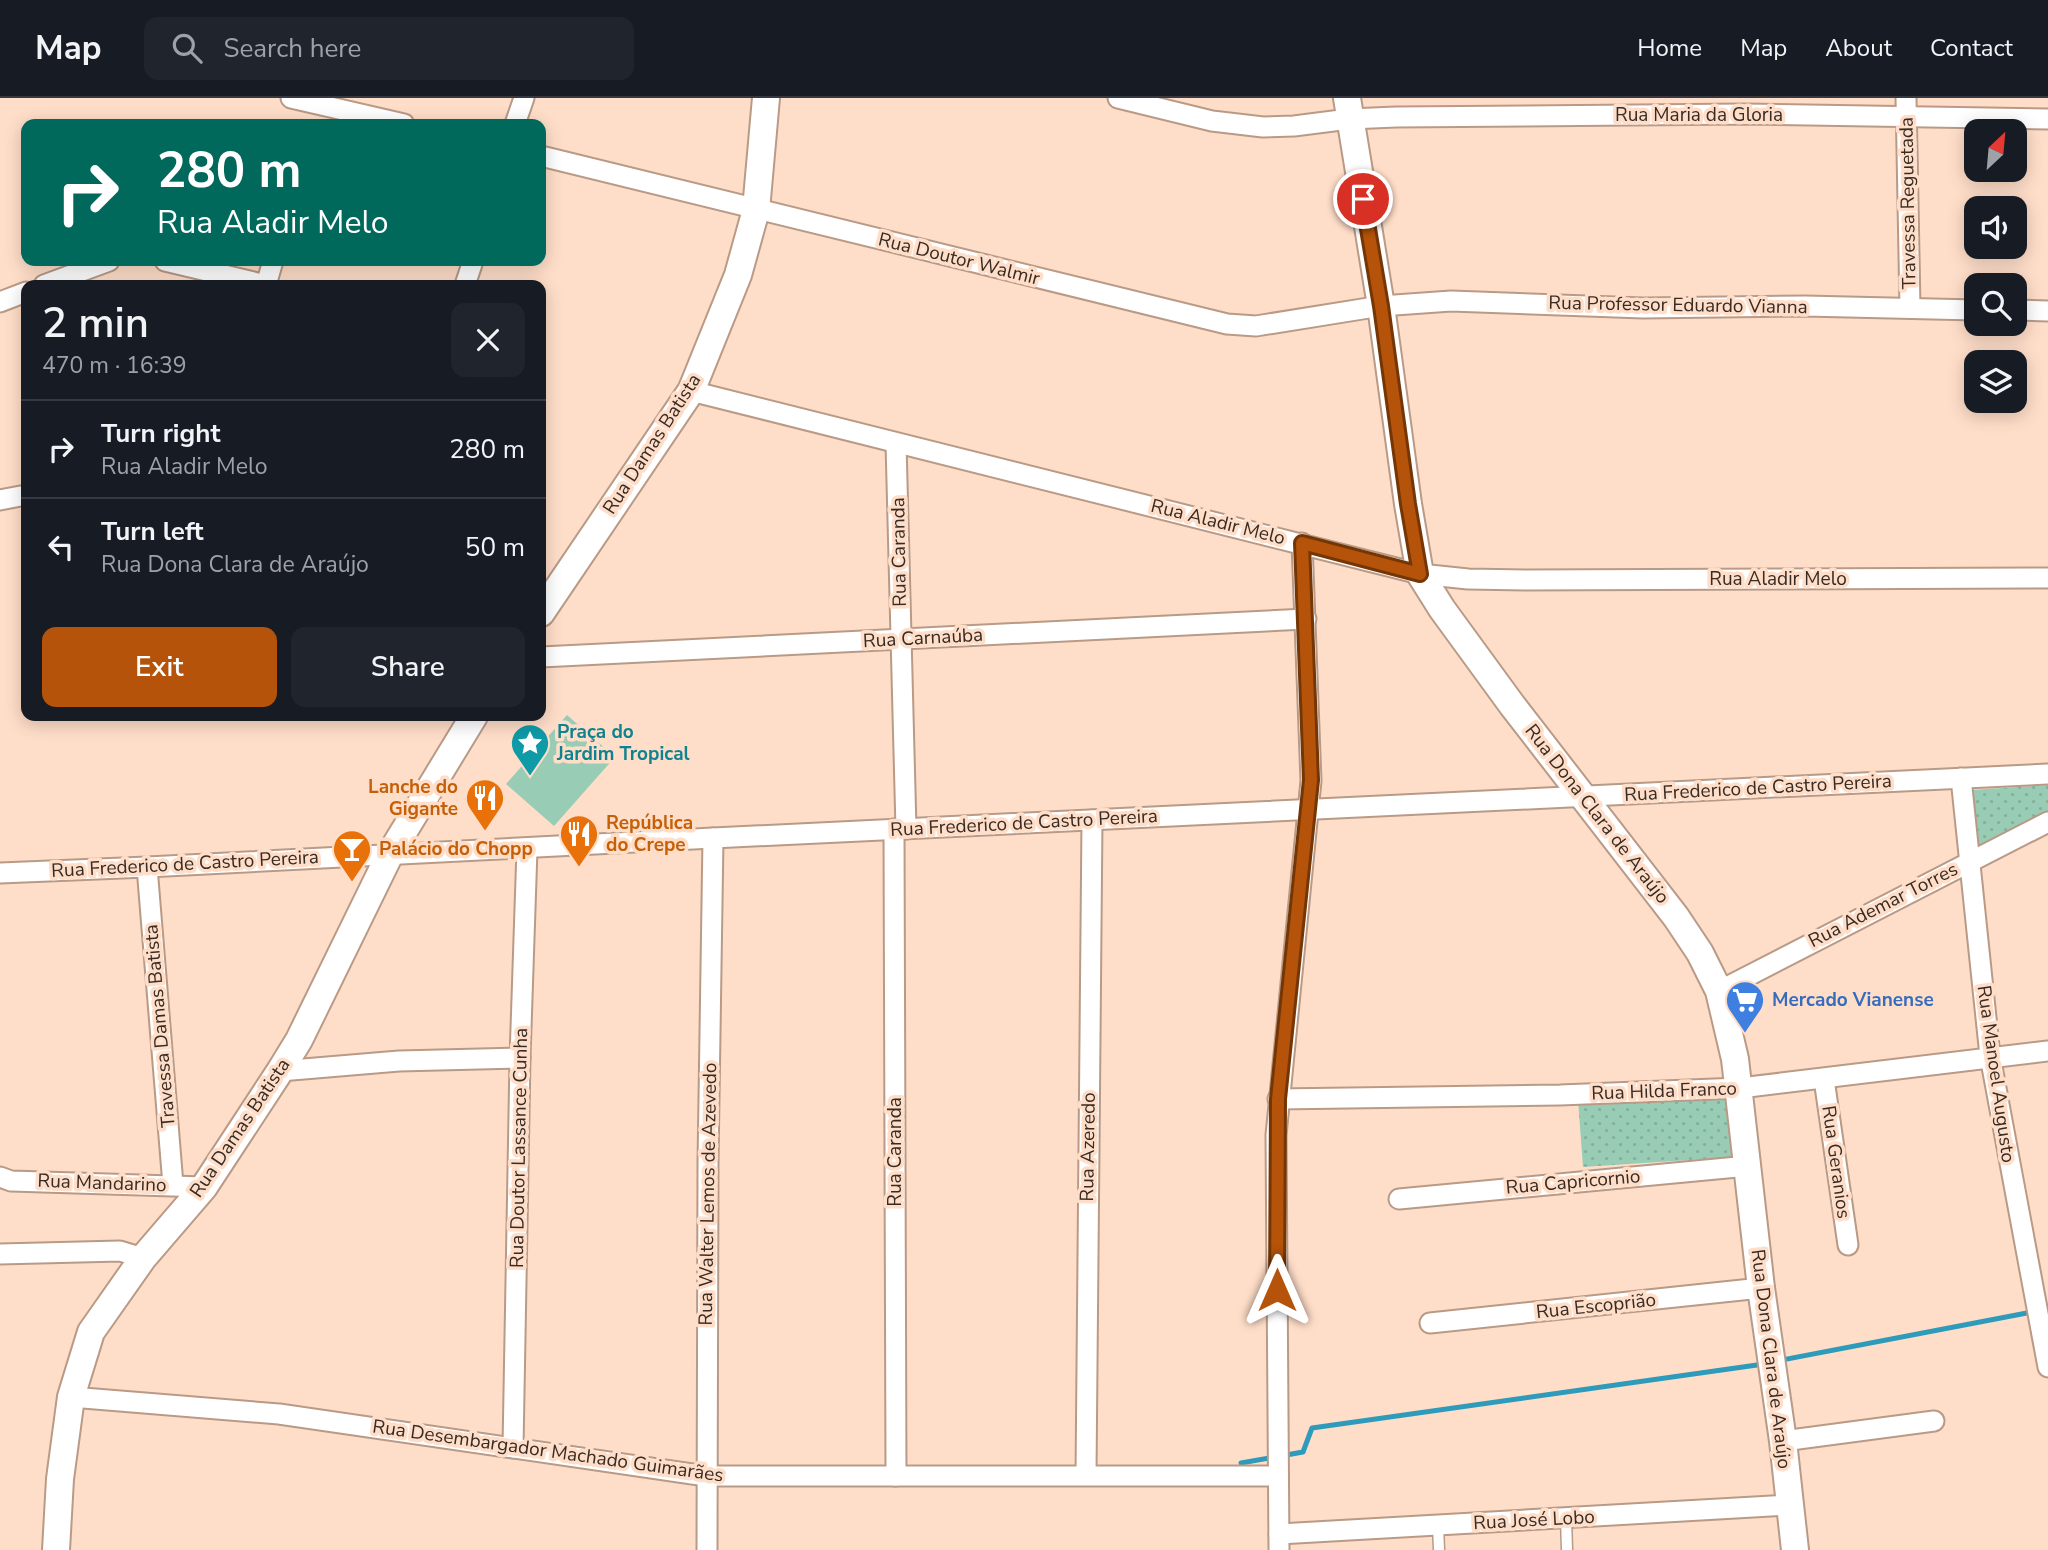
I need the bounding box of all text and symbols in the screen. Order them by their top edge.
search box [144,17,634,80]
text: Map [35,26,102,71]
icon: search [168,29,206,67]
text: Search here [224,31,361,66]
text: Home [1637,32,1702,64]
text: Map [1740,32,1787,64]
text: About [1825,32,1892,64]
text: Contact [1930,32,2013,64]
street label: Rua Maria da Gloria [1615,102,1783,128]
street label: Travessa Reguetada [1894,117,1922,289]
north arrow [1964,119,2026,182]
map controls [1964,119,2027,413]
text: 280 m [157,137,301,204]
icon: right [42,147,133,238]
pin [1333,169,1393,229]
icon: arrive [1344,180,1382,218]
button: sound [1964,196,2027,259]
text: Rua Aladir Melo [157,201,389,244]
street label: Rua Doutor Walmir [876,226,1043,292]
button: search [1964,273,2027,336]
street label: Rua Professor Eduardo Vianna [1548,290,1808,320]
text: 2 min [42,295,149,352]
button: close [451,303,525,377]
text: 470 m · 16:39 [42,350,187,381]
button: layers [1964,350,2027,413]
street label: Rua Damas Batista [597,369,707,519]
text: Turn right [101,416,220,451]
icon: right [42,430,80,468]
text: 280 m [449,432,525,467]
text: Rua Aladir Melo [101,451,267,482]
street label: Rua Aladir Melo [1148,493,1288,551]
street label: Rua Caranda [885,497,913,607]
text: Turn left [101,514,204,549]
icon: left [42,528,80,566]
text: 50 m [465,530,525,565]
text: Rua Dona Clara de Araújo [101,549,369,580]
street label: Rua Aladir Melo [1709,566,1847,592]
street label: Rua Carnaúba [862,622,984,654]
button: Exit [42,627,277,707]
button: Share [291,627,525,707]
place label: Praça do Jardim Tropical [556,719,690,767]
street label: Rua Dona Clara de Araújo [1519,719,1675,909]
place icon: Praça do Jardim Tropical [509,722,551,777]
street label: Rua Frederico de Castro Pereira [1624,768,1892,808]
place label: Lanche do Gigante [368,774,458,822]
restaurant icon: Lanche do Gigante [464,777,506,832]
street label: Rua Frederico de Castro Pereira [890,803,1158,843]
place label: República do Crepe [606,810,693,858]
restaurant icon: República do Crepe [558,813,600,868]
bar icon: Palácio do Chopp [331,828,373,883]
place label: Palácio do Chopp [379,836,533,862]
street label: Rua Frederico de Castro Pereira [51,844,319,884]
street label: Rua Ademar Torres [1804,856,1962,954]
street label: Travessa Damas Batista [138,923,182,1129]
supermarket icon: Mercado Vianense [1724,979,1766,1034]
street label: Rua Manoel Augusto [1971,984,2021,1164]
place label: Mercado Vianense [1772,987,1934,1013]
street label: Rua Doutor Lassance Cunha [504,1028,534,1268]
street label: Rua Damas Batista [184,1053,296,1203]
street label: Rua Walter Lemos de Azevedo [693,1062,723,1326]
street label: Rua Hilda Franco [1591,1075,1737,1107]
street label: Rua Azeredo [1074,1092,1102,1202]
street label: Rua Caranda [882,1097,908,1207]
street label: Rua Geranios [1815,1104,1857,1220]
street label: Rua Capricornio [1505,1163,1641,1201]
street label: Rua Mandarino [37,1168,167,1198]
street label: Rua Dona Clara de Araújo [1745,1248,1797,1470]
position arrow [1240,1253,1314,1327]
street label: Rua Escoprião [1535,1287,1657,1325]
street label: Rua Desembargador Machado Guimarães [371,1413,725,1489]
street label: Rua José Lobo [1473,1504,1595,1536]

